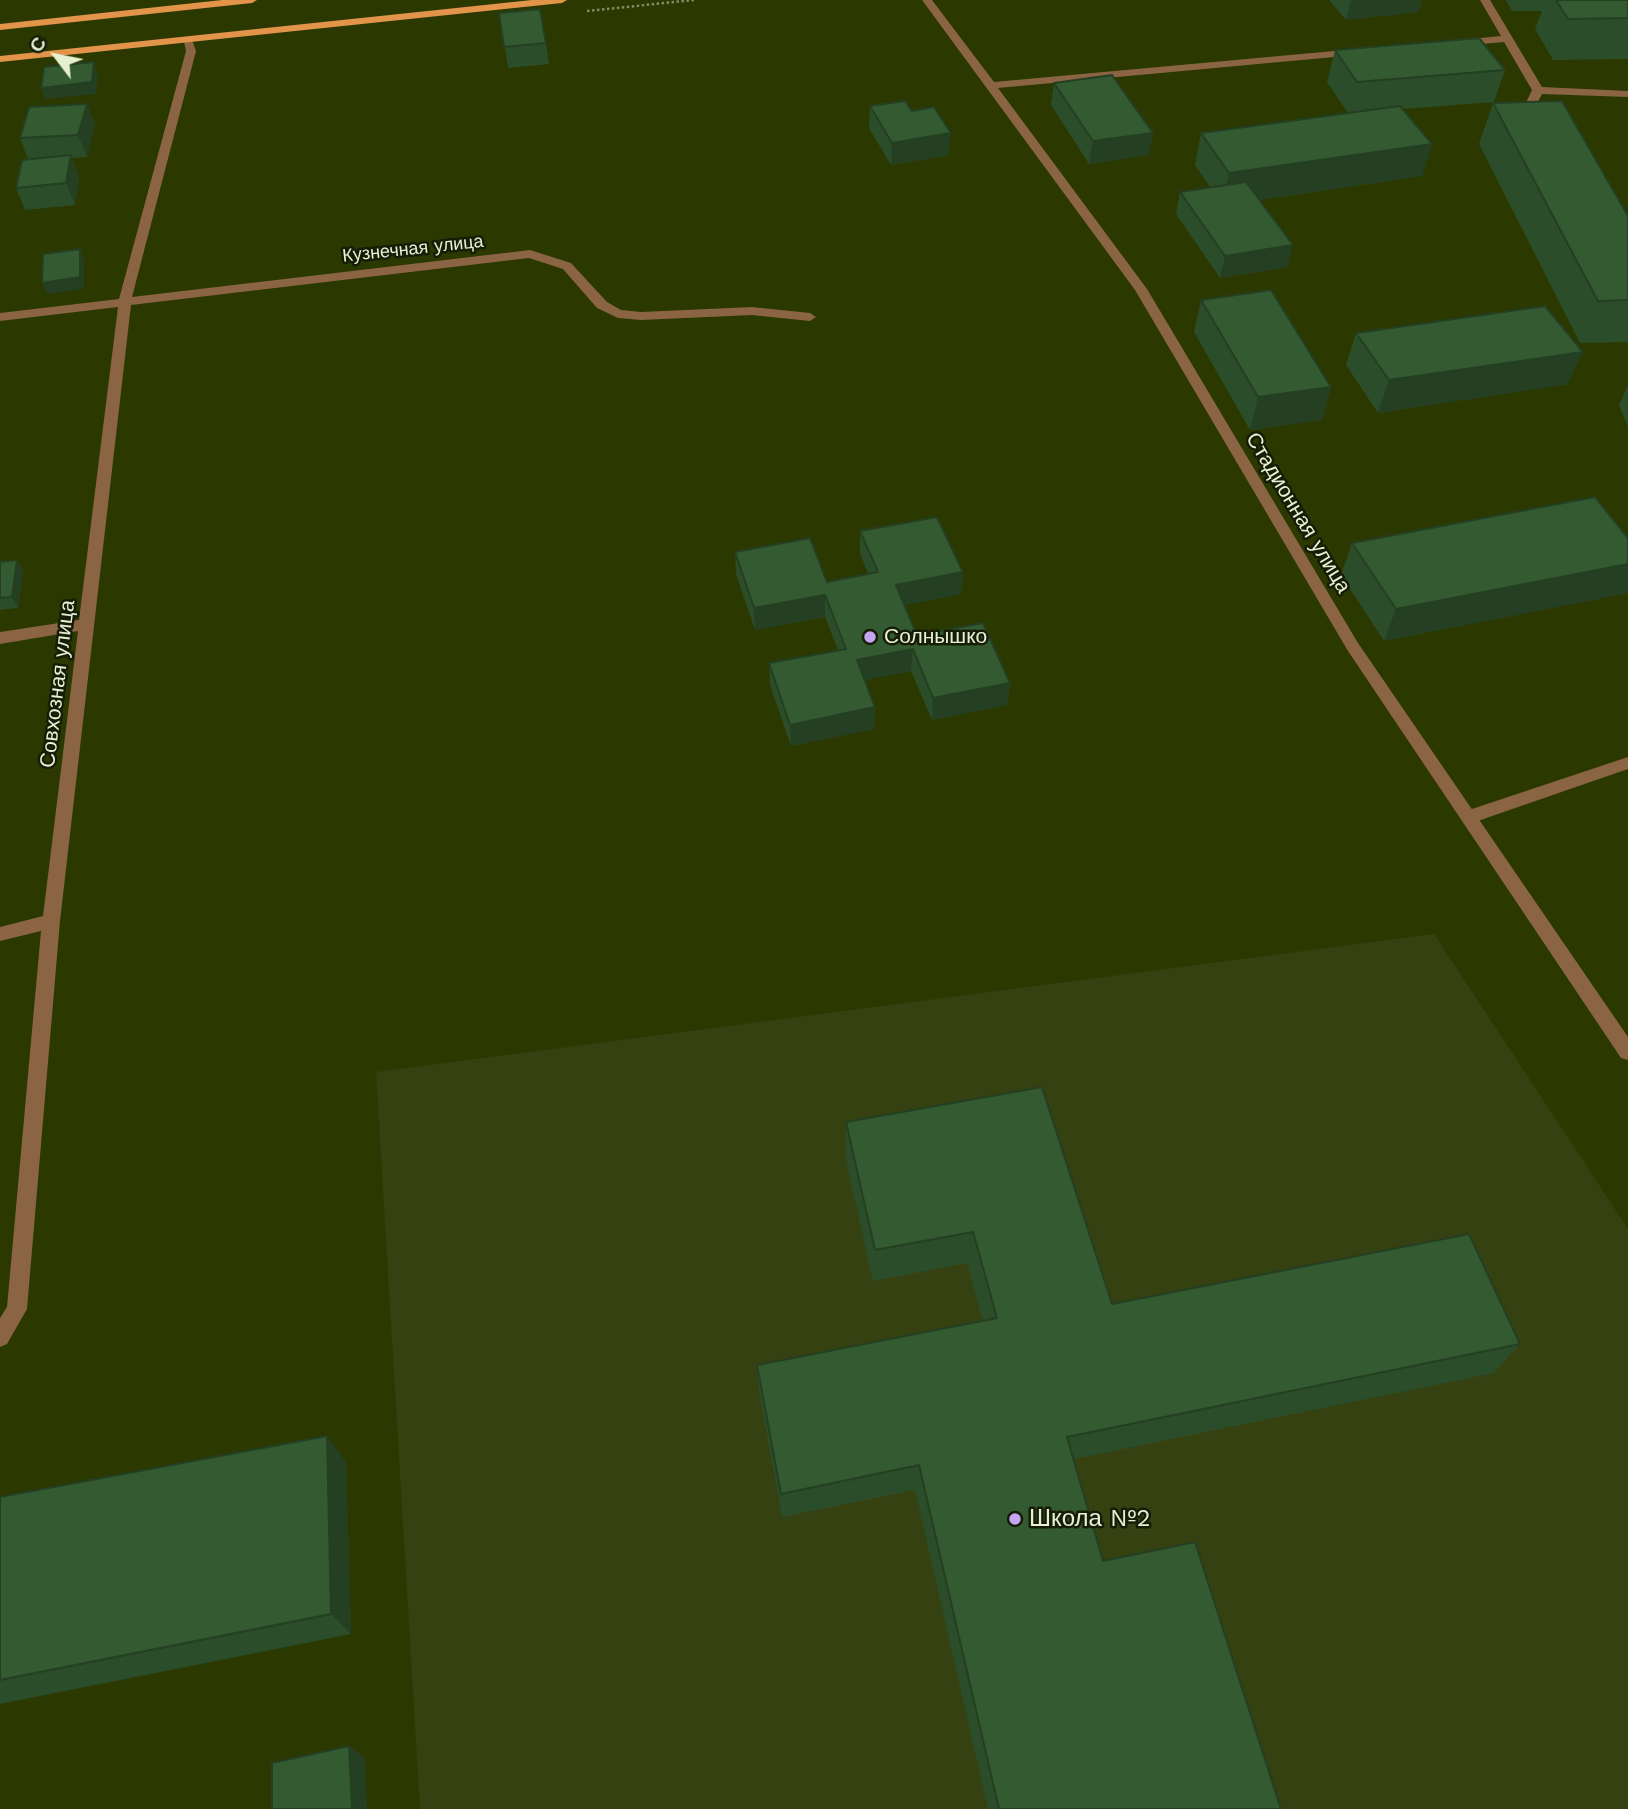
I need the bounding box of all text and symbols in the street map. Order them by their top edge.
north arrow [21,21,91,91]
text: С [24,33,51,57]
street label: Кузнечная улица [341,231,485,267]
street label: Стадионная улица [1240,428,1356,598]
street label: Совхозная улица [35,599,81,769]
place label: Солнышко [884,624,987,650]
marker: Солнышко [862,629,878,645]
place label: Школа №2 [1029,1505,1150,1533]
marker: Школа №2 [1007,1511,1023,1527]

